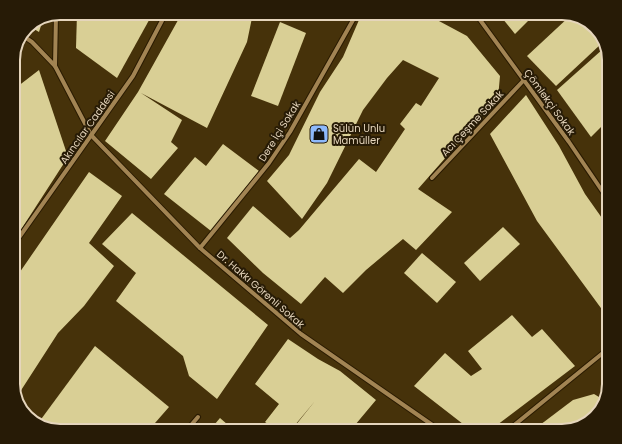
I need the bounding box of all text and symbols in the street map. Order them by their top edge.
street label: Çömlekçi Sokak [520,66,579,139]
street label: Acı Çeşme Sokak [438,86,508,160]
street label: Akıncılar Caddesi [56,87,118,167]
street label: Dere İçi Sokak [255,97,304,164]
place label: Sülün Unlu Mamüller [333,121,385,148]
shop icon: Sülün Unlu Mamüller [308,123,330,145]
street label: Dr. Hakkı Görenli Sokak [213,247,309,332]

